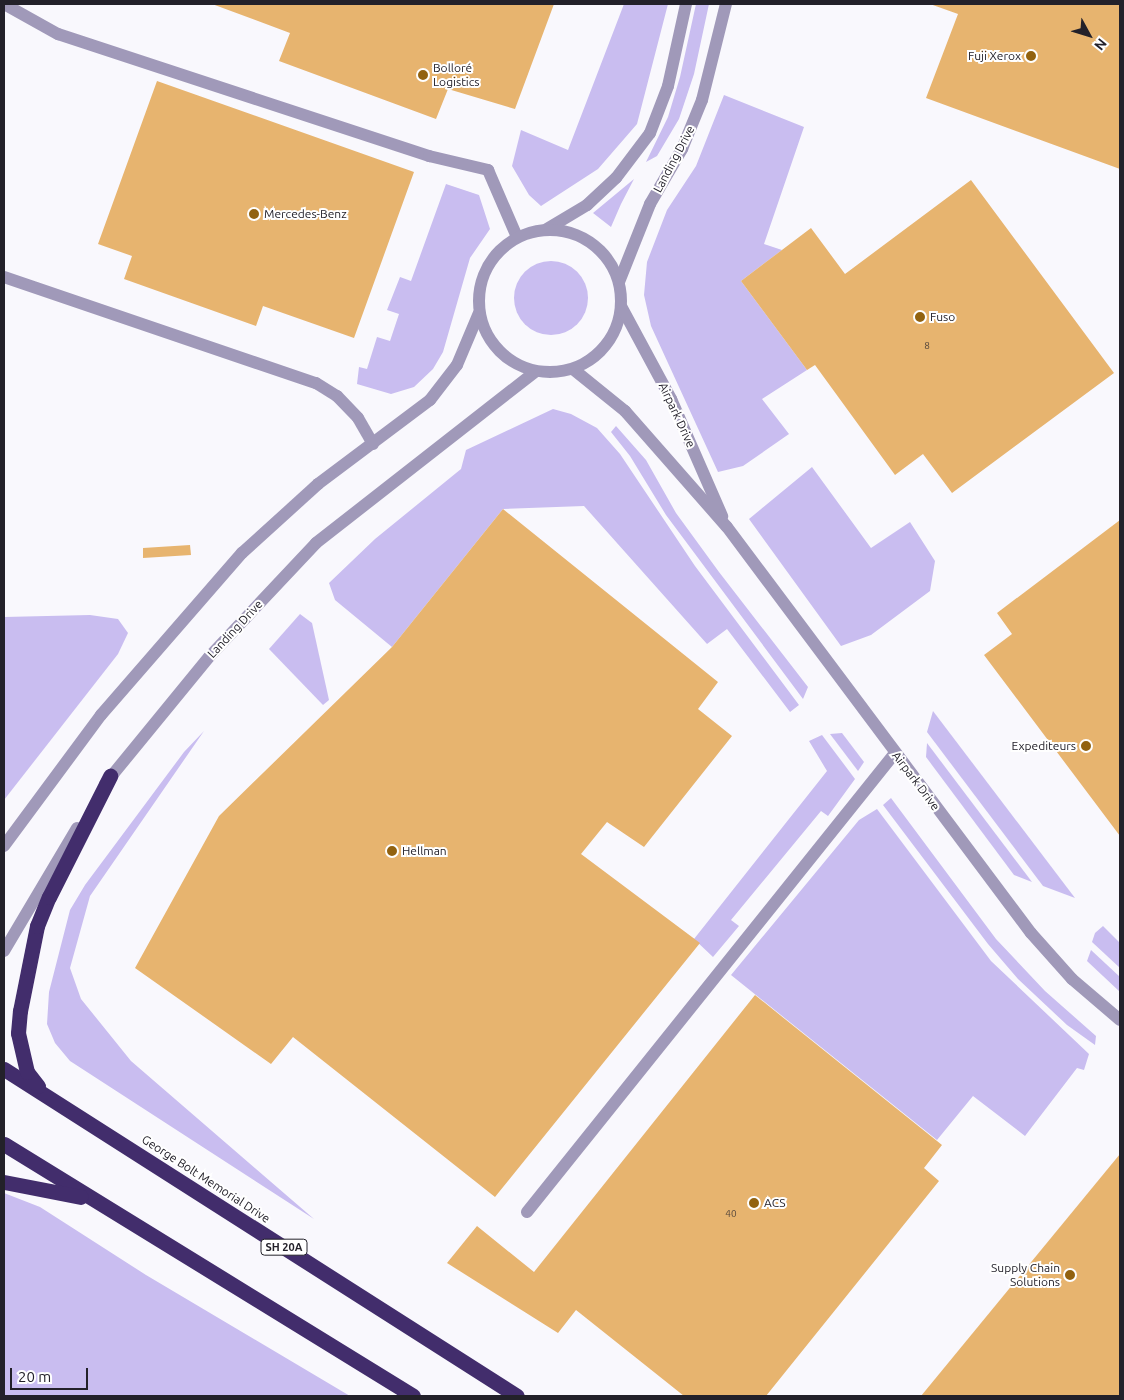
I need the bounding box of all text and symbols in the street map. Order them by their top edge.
north arrow [1064,10,1114,60]
text: N [1091,35,1110,54]
place label: Fuji Xerox [968,49,1021,63]
marker: Fuji Xerox [1025,50,1037,62]
place label: Bolloré Logistics [433,61,480,89]
marker: Bolloré Logistics [417,69,429,81]
street label: Landing Drive [650,123,698,195]
place label: Mercedes-Benz [264,207,347,221]
marker: Mercedes-Benz [248,208,260,220]
place label: Fuso [930,310,955,324]
marker: Fuso [914,311,926,323]
house number: 8 [924,340,930,352]
street label: Airpark Drive [656,380,698,450]
street label: Landing Drive [205,597,265,661]
place label: Expediteurs [1012,739,1076,753]
marker: Expediteurs [1080,740,1092,752]
street label: Airpark Drive [889,749,943,813]
place label: Hellman [402,844,447,858]
marker: Hellman [386,845,398,857]
street label: George Bolt Memorial Drive [139,1132,273,1226]
place label: ACS [764,1196,785,1210]
marker: ACS [748,1197,760,1209]
house number: 40 [725,1208,737,1220]
road number: SH 20A [260,1238,308,1256]
place label: Supply Chain Solutions [991,1261,1060,1289]
marker: Supply Chain Solutions [1064,1269,1076,1281]
scale bar [12,1358,90,1390]
text: 20 m [18,1368,51,1385]

